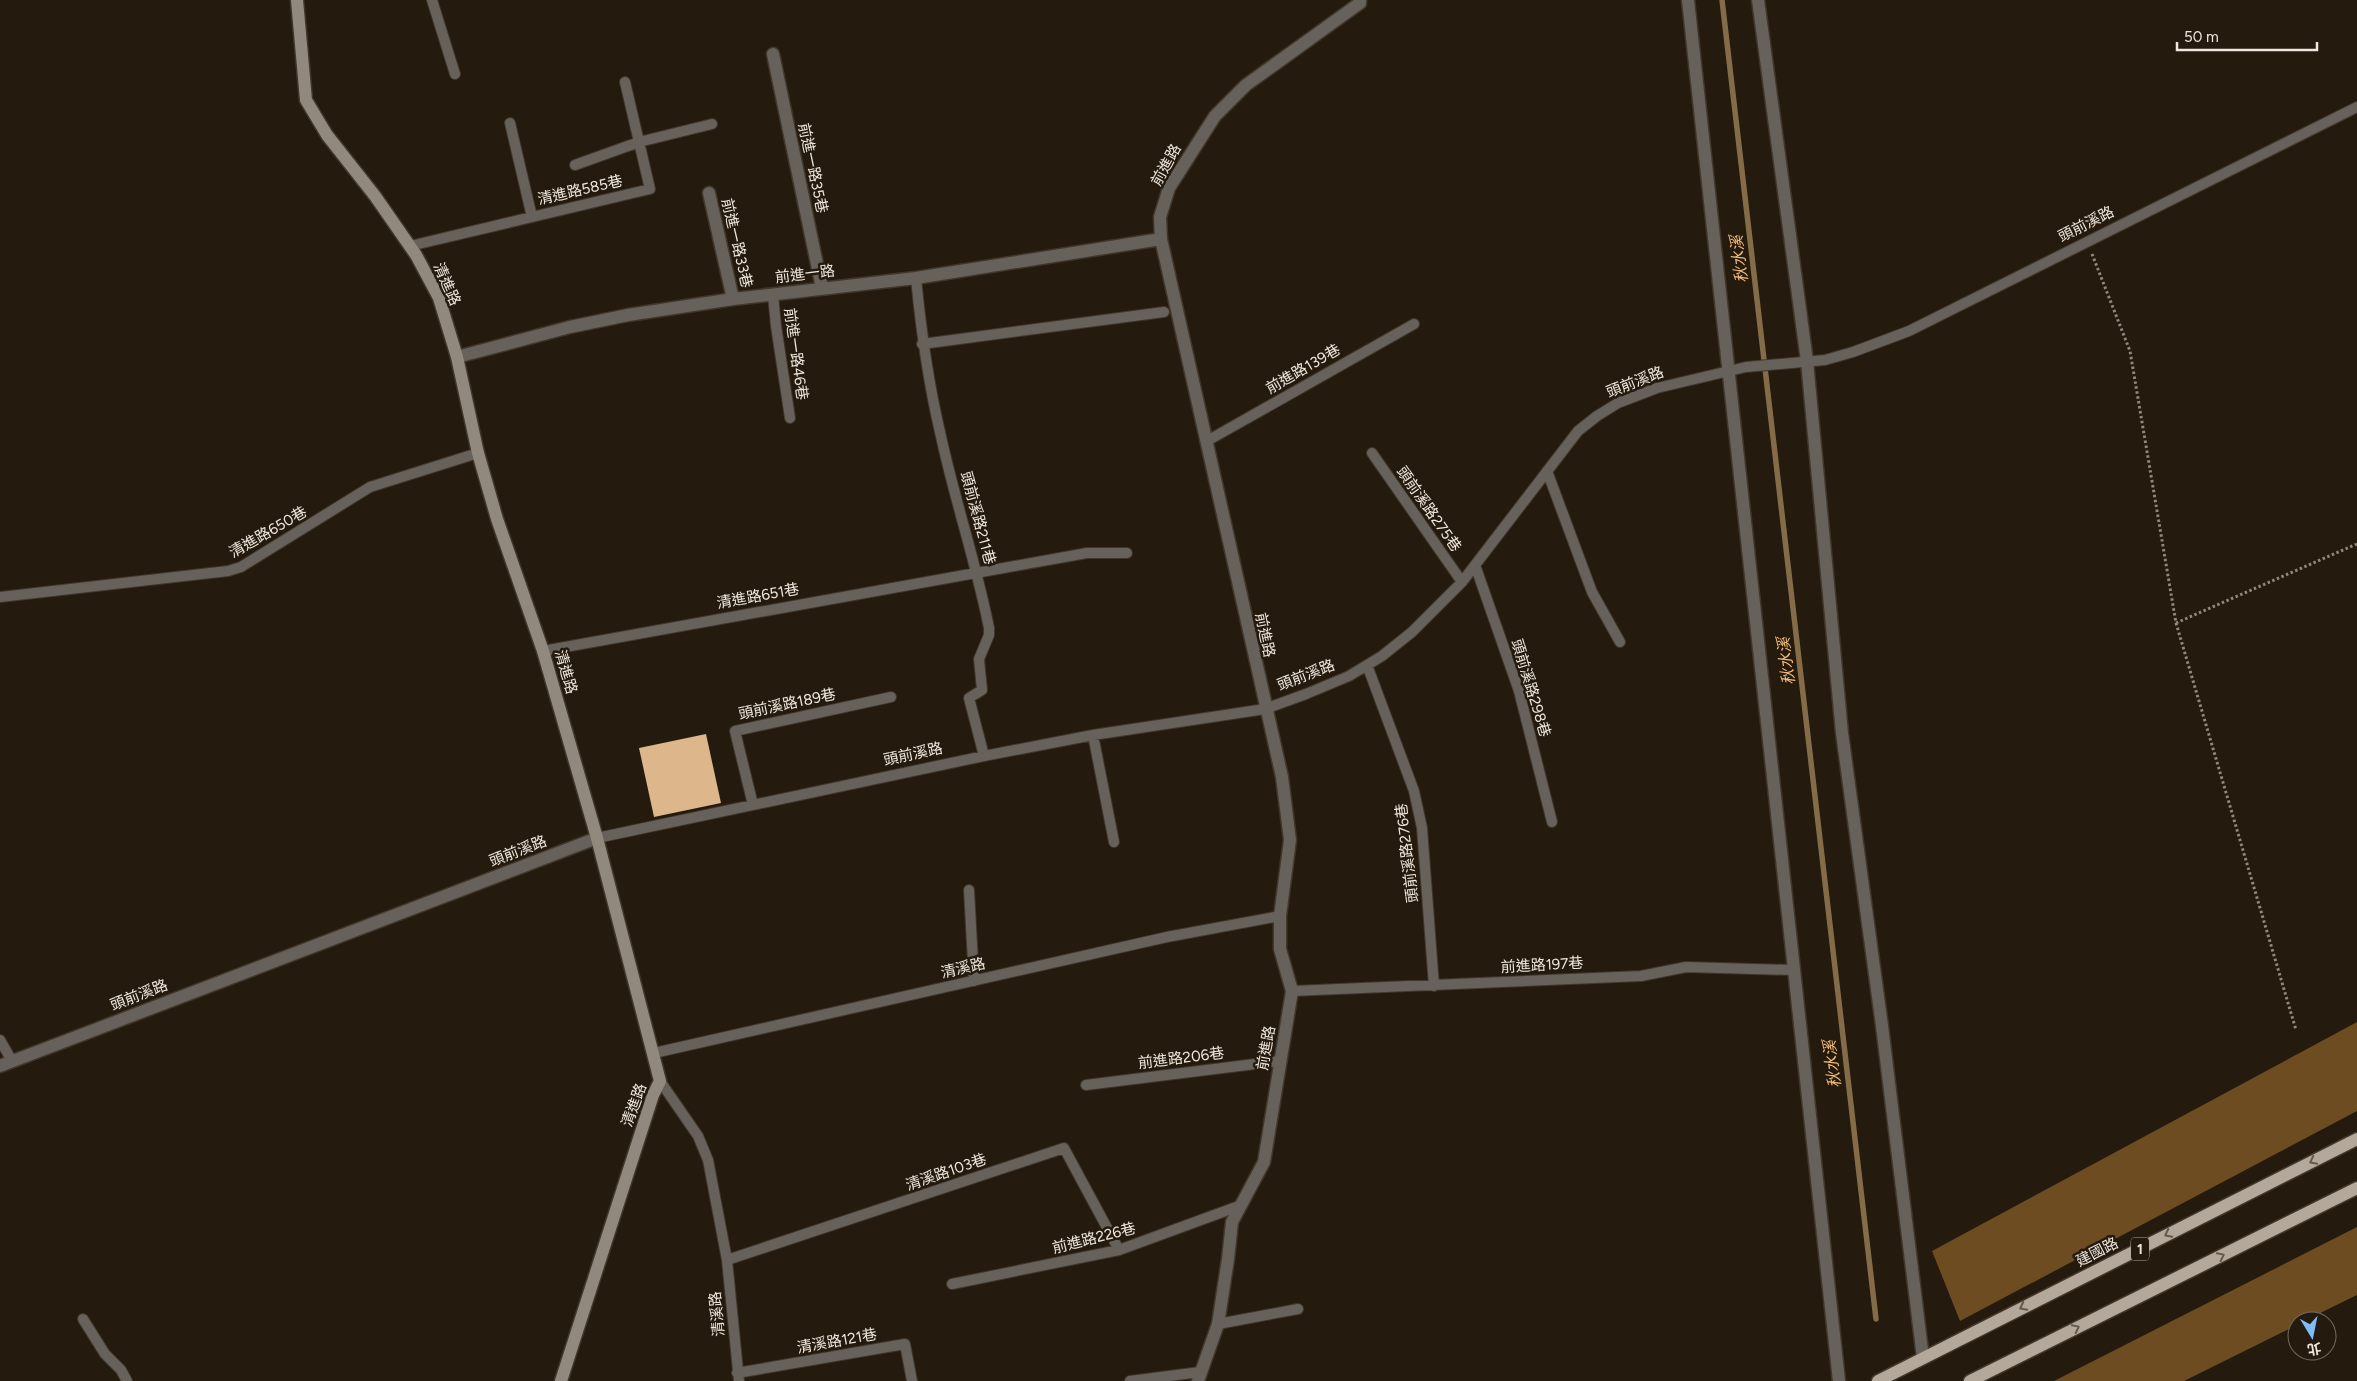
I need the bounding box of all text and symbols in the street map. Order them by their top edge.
scale bar [2177,20,2317,52]
text: 50 m [2184,28,2219,46]
street label: 前進一路35巷 [795,121,831,215]
street label: 前進路 [1147,141,1185,189]
street label: 清進路585巷 [536,172,624,208]
street label: 前進一路33巷 [718,196,756,290]
street label: 頭前溪路 [2055,202,2117,246]
water label: 秋水溪 [1726,232,1751,284]
street label: 清進路 [430,260,464,308]
street label: 前進一路 [774,261,836,287]
street label: 前進一路46巷 [781,307,811,401]
street label: 前進路139巷 [1263,340,1343,398]
street label: 頭前溪路 [1604,363,1666,401]
street label: 頭前溪路275巷 [1393,463,1465,555]
street label: 頭前溪路211巷 [957,469,999,567]
street label: 清進路650巷 [226,503,310,561]
street label: 清進路651巷 [715,580,801,612]
street label: 前進路 [1252,611,1278,659]
water label: 秋水溪 [1773,634,1798,686]
street label: 頭前溪路298巷 [1508,637,1554,739]
street label: 清進路 [551,648,581,696]
street label: 頭前溪路 [1275,656,1337,694]
street label: 頭前溪路189巷 [737,685,837,723]
street label: 頭前溪路 [882,739,944,769]
street label: 頭前溪路276巷 [1392,802,1422,904]
street label: 頭前溪路 [487,832,549,870]
street label: 清溪路 [939,954,987,982]
street label: 前進路197巷 [1500,954,1584,976]
street label: 頭前溪路 [108,976,170,1014]
street label: 前進路 [1253,1024,1279,1072]
water label: 秋水溪 [1819,1037,1844,1089]
street label: 前進路206巷 [1137,1044,1225,1072]
street label: 清進路 [618,1081,650,1129]
street label: 清溪路103巷 [903,1150,989,1194]
one-way arrow [2310,1155,2319,1165]
street label: 前進路226巷 [1050,1219,1138,1257]
one-way arrow [2164,1228,2173,1238]
street label: 建國路 [2073,1234,2121,1270]
road number: 1 [2131,1238,2149,1260]
one-way arrow [2216,1252,2225,1262]
street label: 清溪路 [706,1291,728,1337]
one-way arrow [2019,1301,2028,1311]
north arrow [2287,1311,2337,1361]
one-way arrow [2071,1324,2080,1334]
street label: 清溪路121巷 [796,1325,878,1357]
text: 北 [2306,1339,2323,1358]

